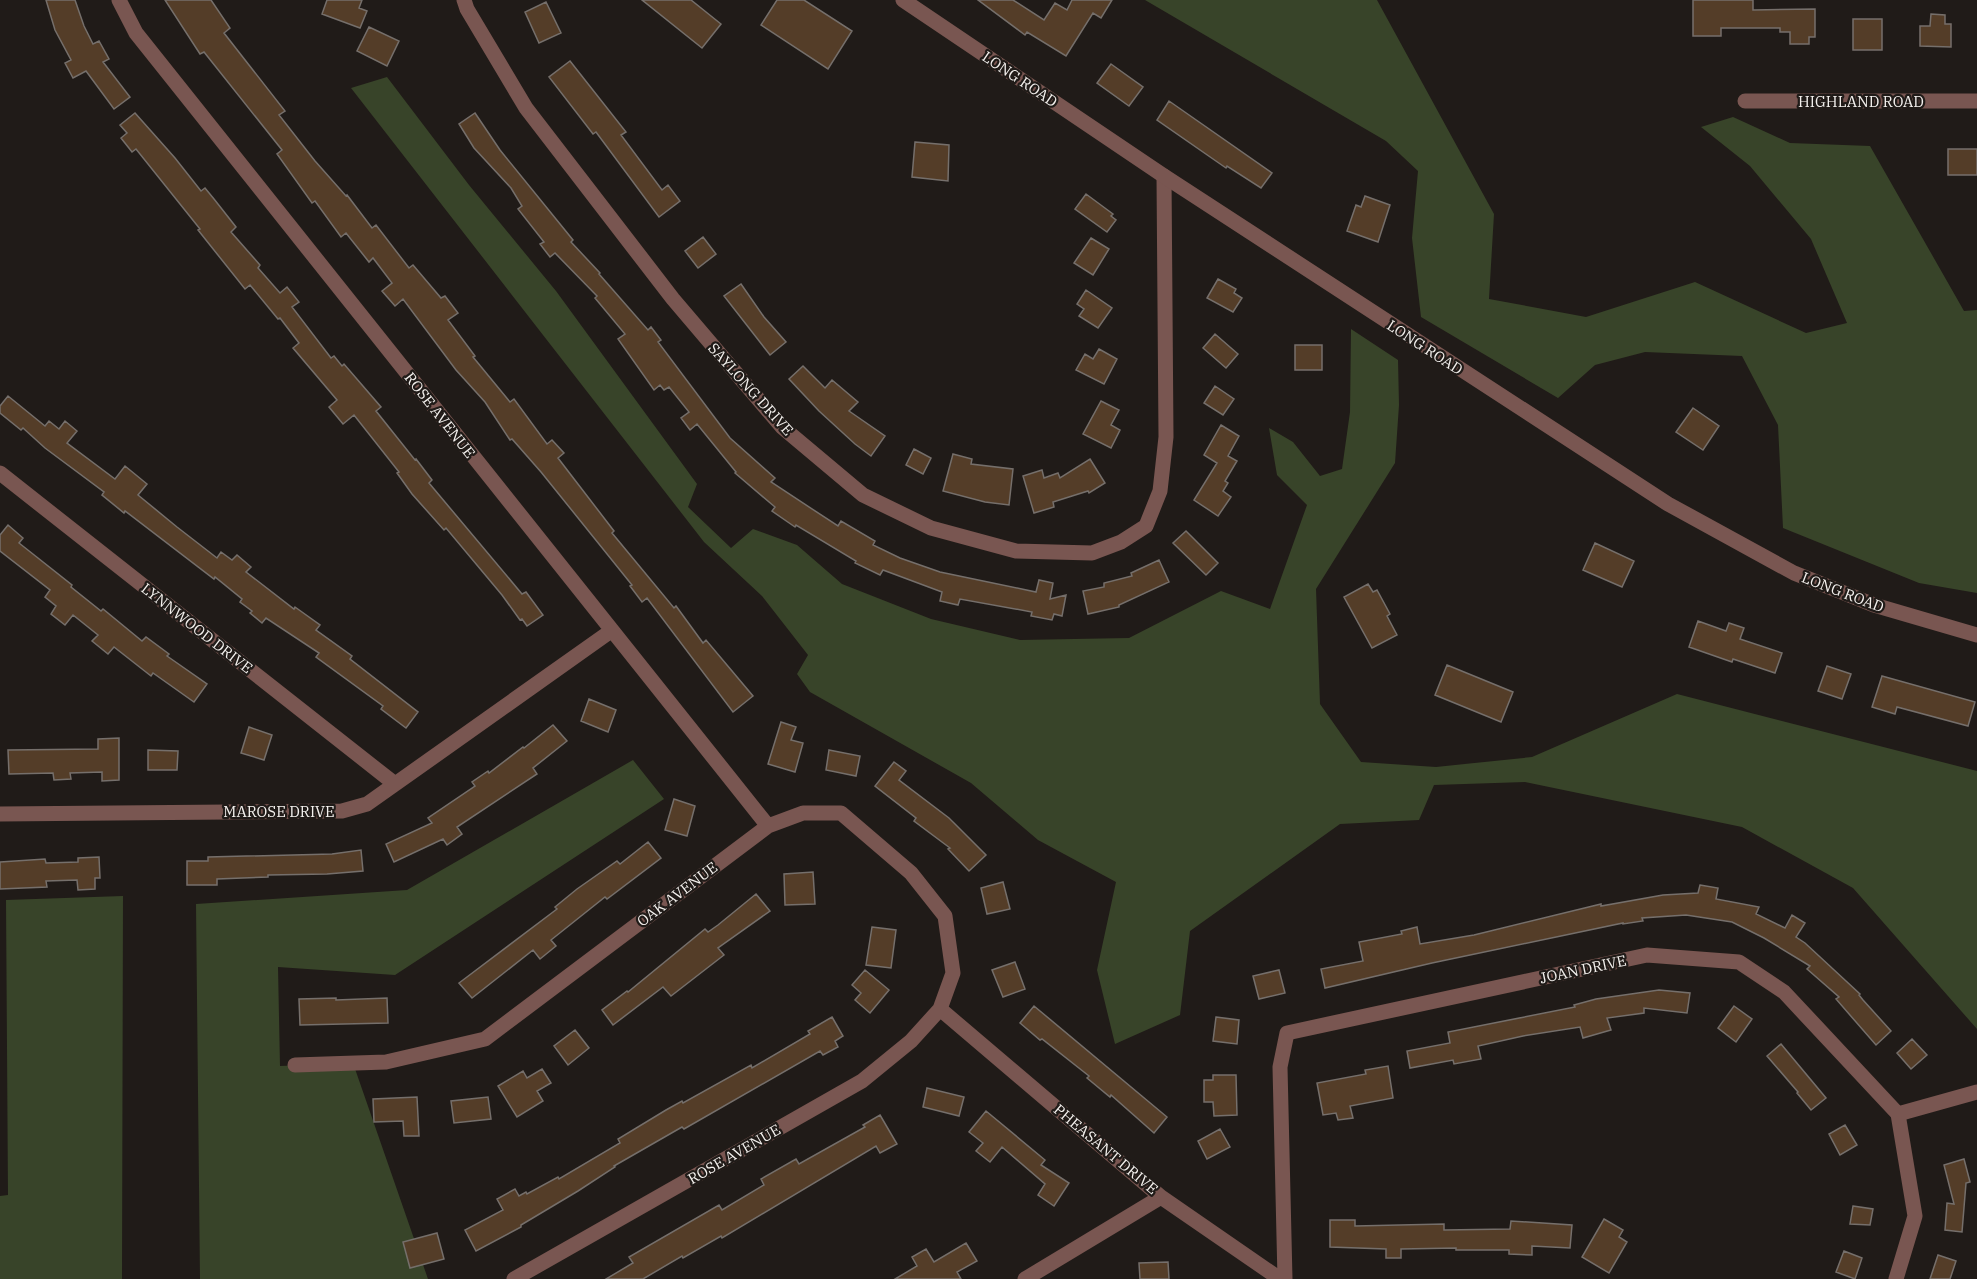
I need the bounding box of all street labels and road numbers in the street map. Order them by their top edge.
street label: LONG ROAD [979,47,1061,111]
street label: HIGHLAND ROAD [1798,92,1924,111]
street label: LONG ROAD [1384,315,1466,379]
street label: SAYLONG DRIVE [704,339,798,439]
street label: ROSE AVENUE [400,368,480,462]
street label: LONG ROAD [1799,568,1887,616]
street label: LYNNWOOD DRIVE [138,579,256,677]
street label: MAROSE DRIVE [223,802,335,821]
street label: OAK AVENUE [633,857,721,931]
street label: JOAN DRIVE [1538,951,1628,987]
street label: PHEASANT DRIVE [1050,1100,1162,1198]
street label: ROSE AVENUE [684,1120,784,1188]

